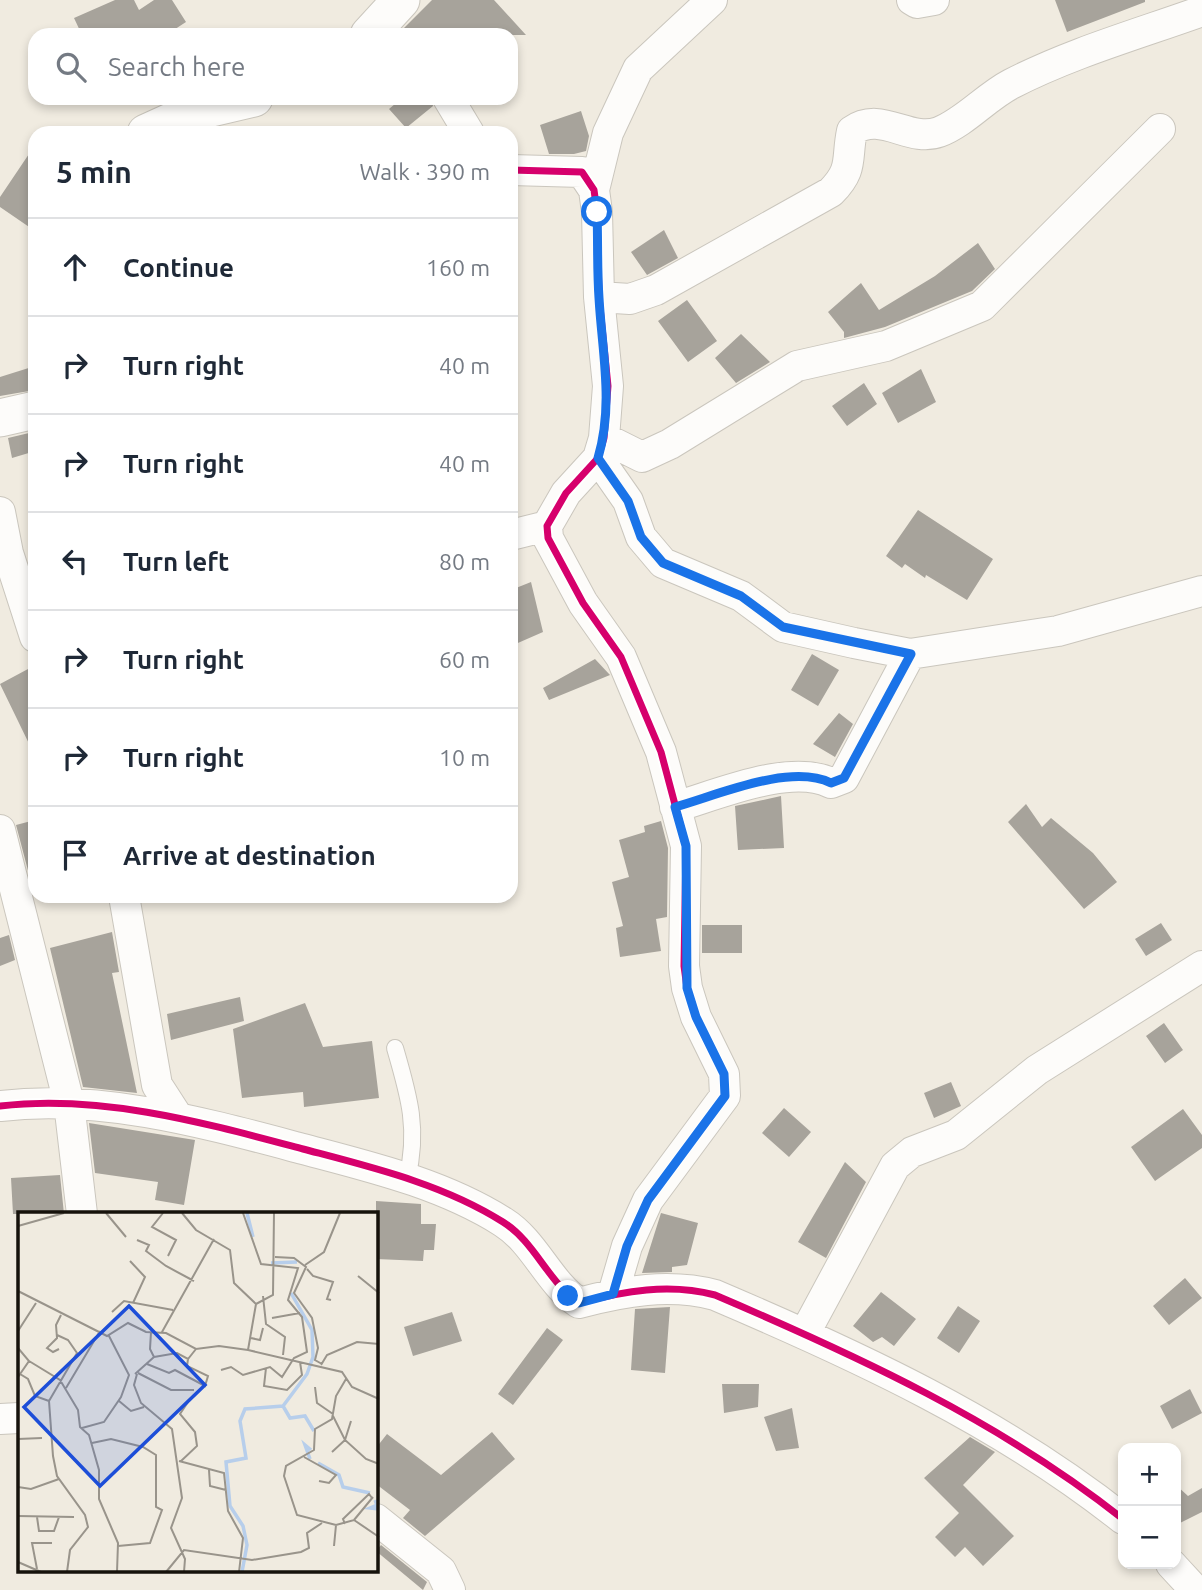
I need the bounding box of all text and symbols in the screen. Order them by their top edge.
search box [28,28,518,105]
icon: search [52,48,90,86]
text: Search here [108,52,245,81]
text: 5 min [56,155,132,189]
text: Walk · 390 m [359,159,490,184]
route start [581,196,612,227]
icon: ahead [56,248,94,286]
text: Continue [123,253,234,282]
text: 160 m [426,255,490,280]
icon: right [56,346,94,384]
text: Turn right [123,351,244,380]
text: 40 m [439,353,490,378]
icon: right [56,444,94,482]
text: Turn right [123,449,244,478]
text: 40 m [439,451,490,476]
icon: left [56,542,94,580]
text: Turn left [123,547,229,576]
text: 80 m [439,549,490,574]
icon: right [56,640,94,678]
text: Turn right [123,645,244,674]
text: 60 m [439,647,490,672]
icon: right [56,738,94,776]
text: Turn right [123,743,244,772]
text: 10 m [439,745,490,770]
icon: arrive [56,836,94,874]
text: Arrive at destination [123,841,376,870]
inset map [18,1212,378,1572]
route end [552,1280,583,1311]
map controls [1118,1443,1181,1569]
button: + [1118,1443,1181,1506]
button: − [1118,1506,1181,1569]

